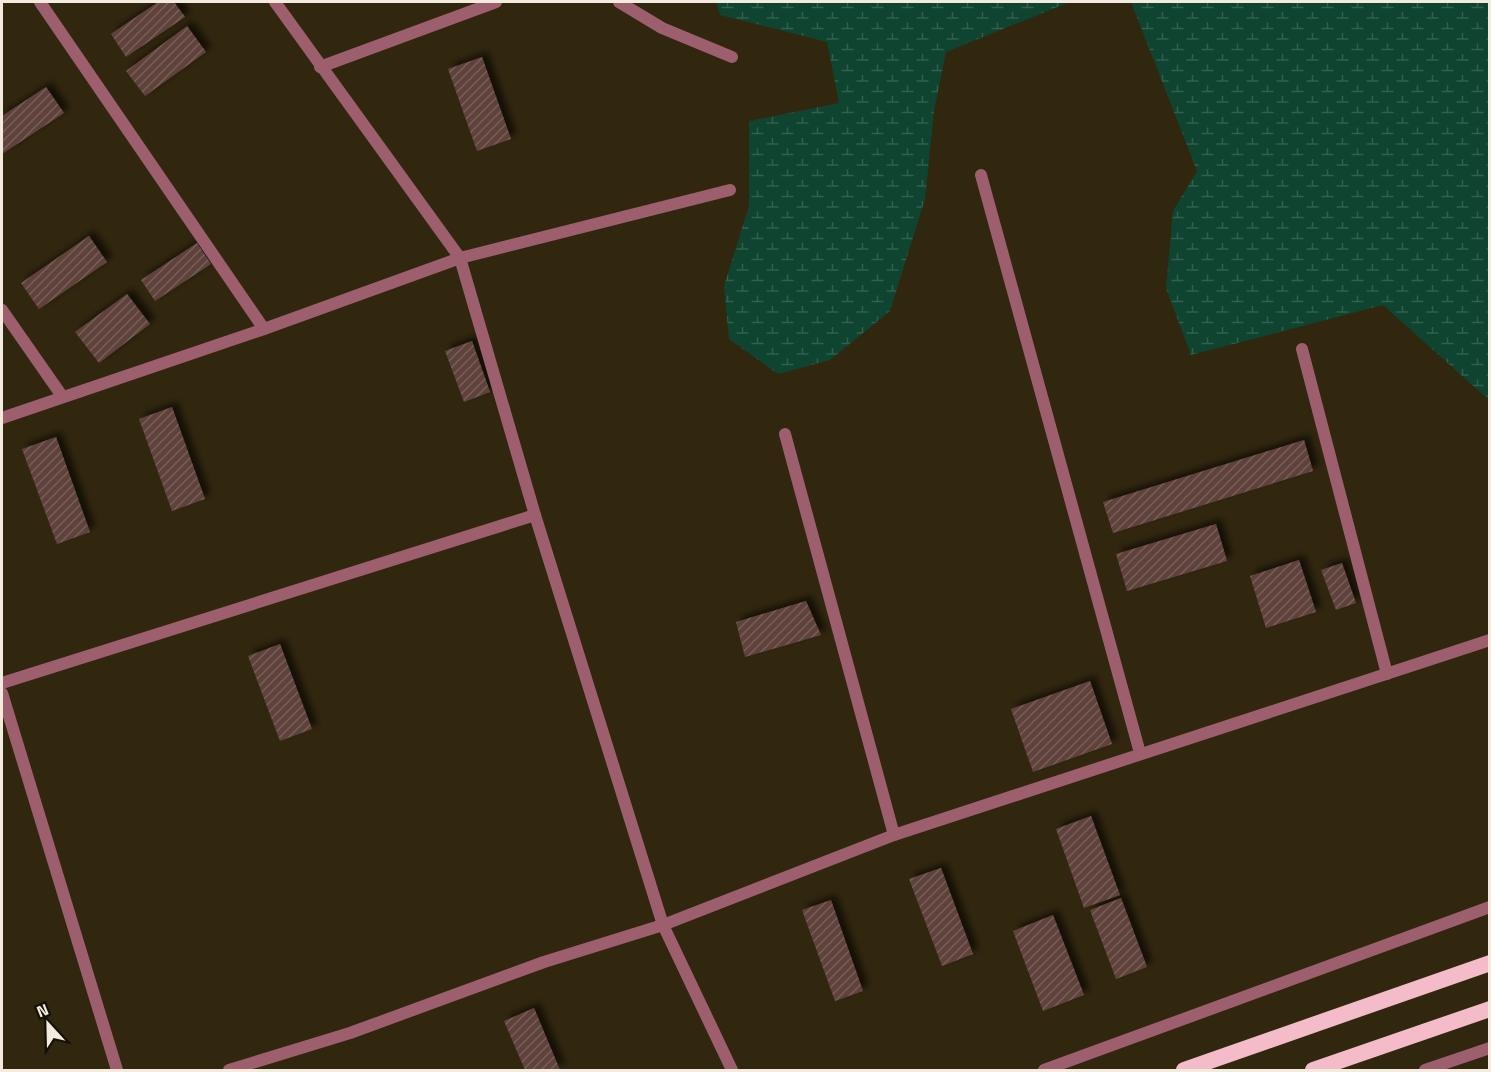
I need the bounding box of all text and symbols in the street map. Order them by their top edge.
north arrow [18,994,78,1054]
text: N [33,997,52,1023]

